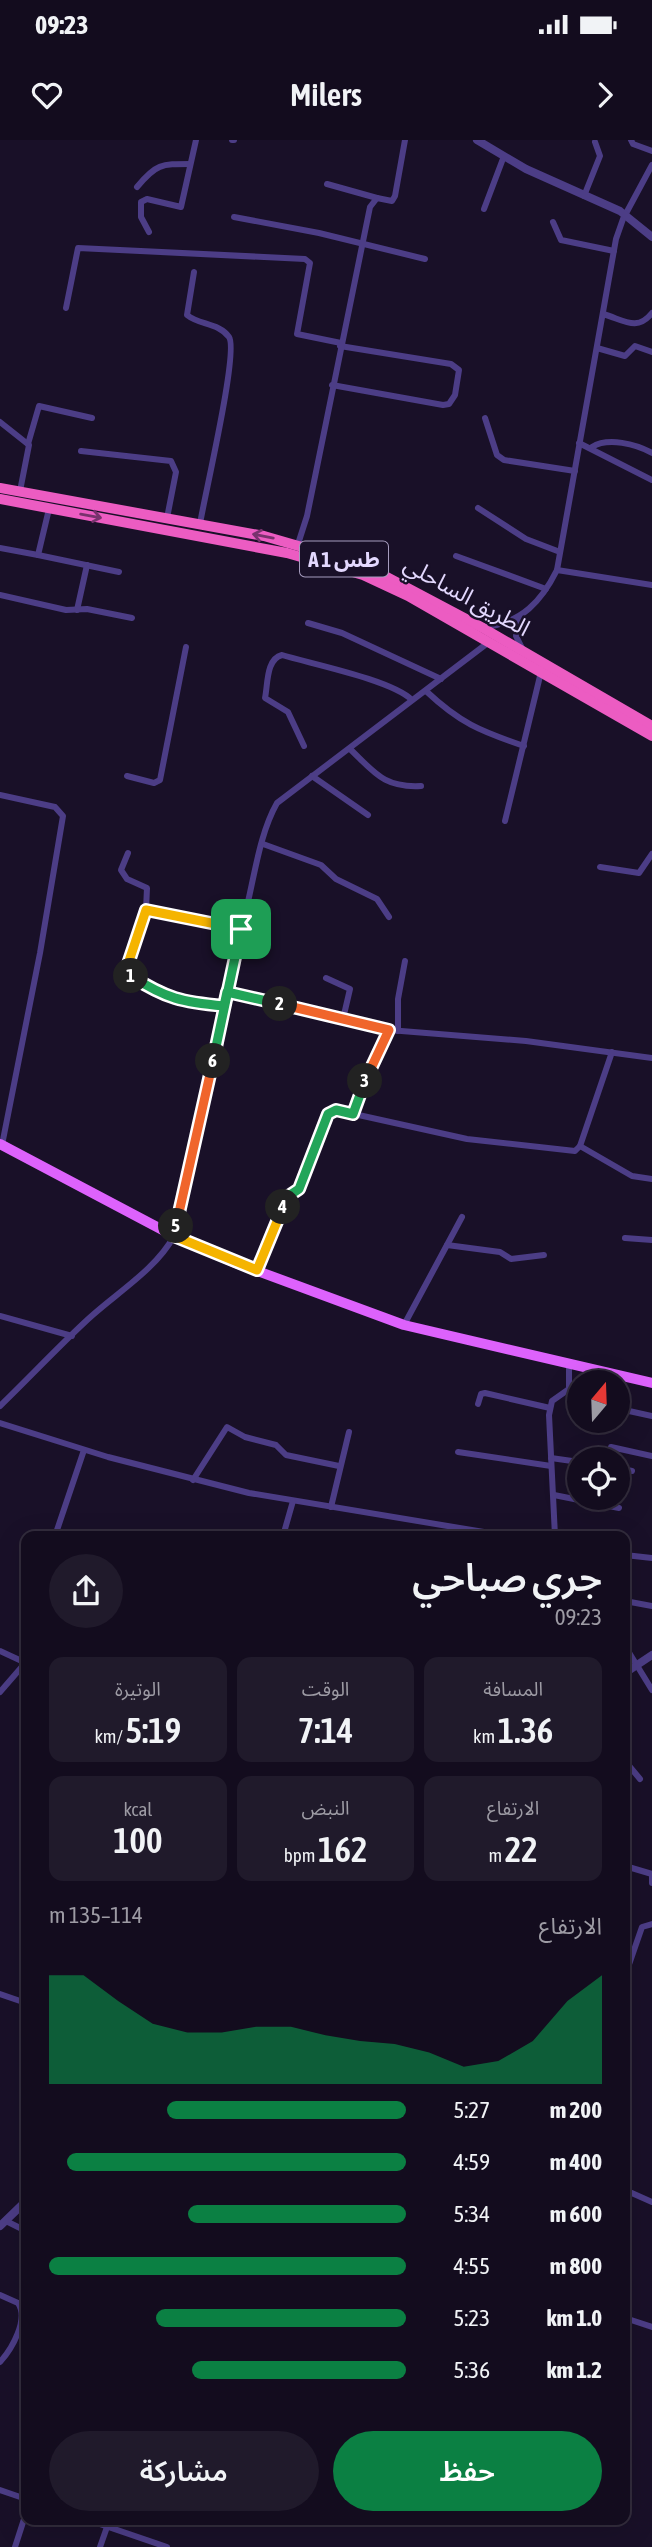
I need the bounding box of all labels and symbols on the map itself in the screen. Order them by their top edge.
one-way arrow [79,510,102,524]
one-way arrow [252,529,275,542]
road number: A 1 طس [300,542,388,576]
street label: الطريق الساحلي [397,551,534,645]
pin [211,899,271,959]
pin: 1 [114,958,148,994]
pin: 2 [262,986,298,1022]
pin: 6 [196,1044,230,1079]
pin: 3 [348,1063,382,1098]
pin: 4 [266,1190,300,1224]
pin: 5 [158,1208,194,1244]
north arrow [567,1370,630,1433]

